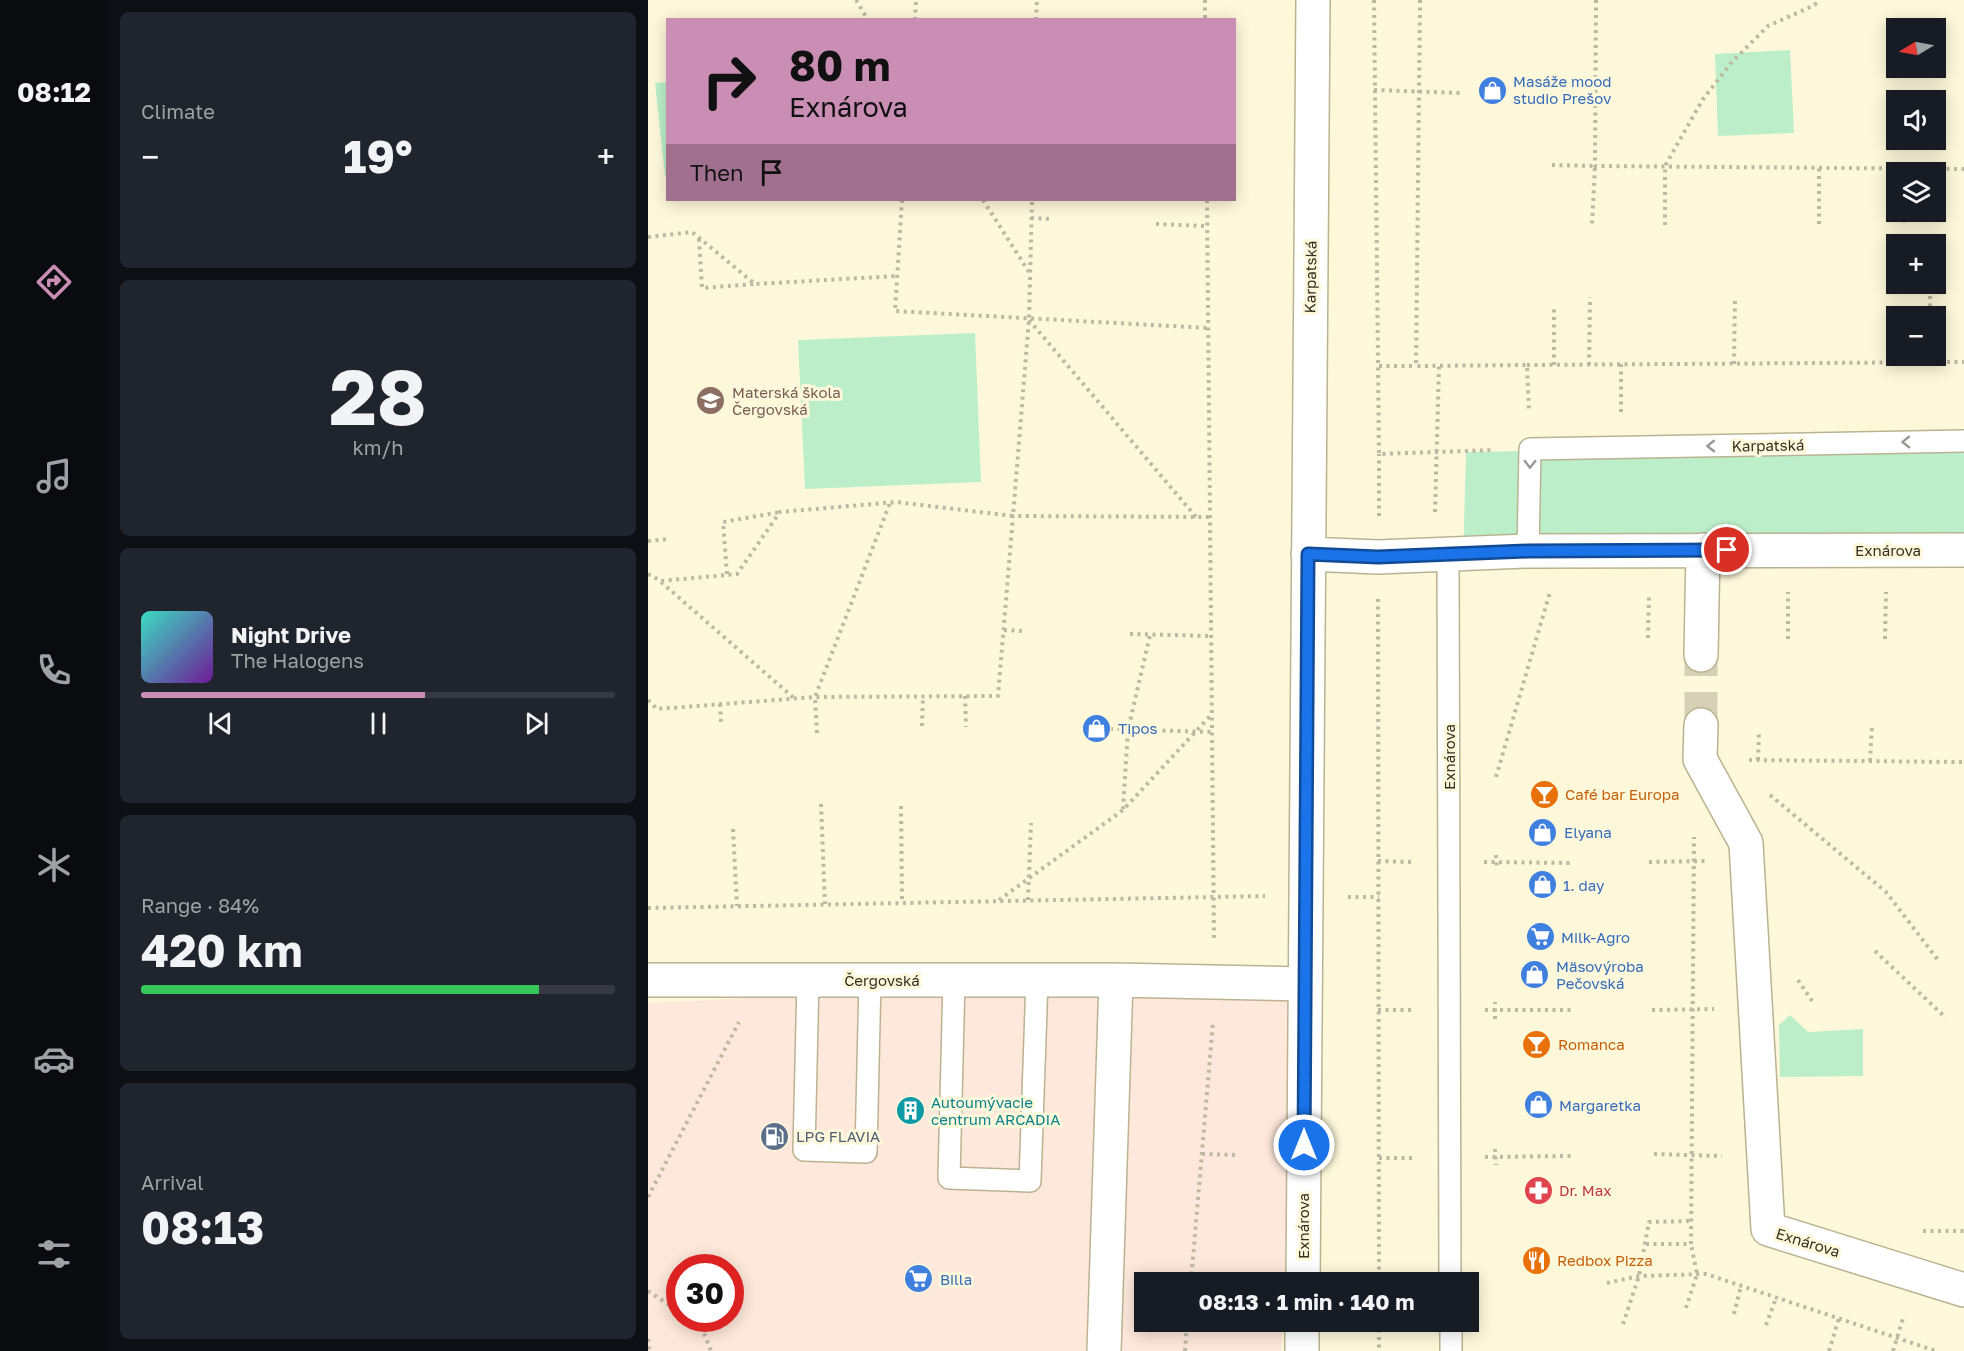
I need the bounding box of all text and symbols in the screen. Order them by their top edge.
north arrow [1886,18,1946,78]
map controls [1886,18,1946,366]
text: 80 m [789,40,890,90]
icon: right [690,42,768,120]
place label: Masáže mood studio Prešov [1513,72,1612,107]
shop icon: Masáže mood studio Prešov [1476,74,1508,106]
text: 08:12 [17,76,91,108]
button: sound [1886,90,1946,150]
text: Exnárova [789,91,908,123]
text: Climate [141,99,215,123]
text: 19° [343,129,413,183]
text: − [141,137,159,176]
text: + [597,137,615,176]
icon: arrive [755,156,788,189]
text: Then [690,159,743,186]
button: layers [1886,162,1946,222]
button: + [1886,234,1946,294]
street label: Karpatská [1300,240,1320,314]
icon: directions [33,261,75,303]
button: − [1886,306,1946,366]
text: 28 [329,349,427,442]
place label: Materská škola Čergovská [732,383,841,418]
school or university icon: Materská škola Čergovská [695,385,727,417]
text: km/h [353,435,403,459]
street label: Karpatská [1731,435,1805,455]
one-way arrow [1901,436,1910,448]
one-way arrow [1706,440,1715,452]
icon: music [33,455,75,497]
one-way arrow [1524,460,1536,469]
pin [1701,524,1752,575]
icon: arrive [1710,533,1743,566]
street label: Exnárova [1855,541,1921,559]
text: Night Drive [231,621,351,648]
text: The Halogens [231,648,364,672]
icon: phone [33,649,75,691]
icon: previous [204,707,237,740]
icon: pause [362,707,395,740]
icon: next [520,707,553,740]
shop icon: Tipos [1081,712,1113,744]
place label: Tipos [1118,719,1158,737]
street label: Exnárova [1440,724,1458,790]
bar icon: Café bar Europa [1528,778,1560,810]
place label: Café bar Europa [1565,785,1679,803]
shop icon: Elyana [1527,816,1559,848]
place label: Elyana [1564,823,1612,841]
icon: climate [33,844,75,886]
shop icon: 1. day [1526,869,1558,901]
place label: 1. day [1563,876,1605,894]
text: Range · 84% [141,893,259,917]
supermarket icon: Milk-Agro [1524,921,1556,953]
text: 420 km [141,923,303,977]
place label: Milk-Agro [1561,928,1630,946]
place label: Mäsovýroba Pečovská [1556,957,1644,992]
shop icon: Mäsovýroba Pečovská [1519,959,1551,991]
street label: Čergovská [844,971,920,989]
bar icon: Romanca [1521,1028,1553,1060]
place label: Romanca [1558,1035,1625,1053]
icon: car [33,1038,75,1080]
shop icon: Margaretka [1522,1089,1554,1121]
place label: Autoumývacie centrum ARCADIA [931,1093,1060,1128]
building icon: Autoumývacie centrum ARCADIA [894,1095,926,1127]
place label: Margaretka [1559,1096,1641,1114]
position arrow [1272,1113,1336,1177]
fuel station icon: LPG FLAVIA [759,1120,791,1152]
place label: LPG FLAVIA [796,1127,880,1145]
text: Arrival [141,1170,204,1194]
pharmacy icon: Dr. Max [1522,1174,1554,1206]
place label: Dr. Max [1559,1181,1611,1199]
street label: Exnárova [1294,1193,1312,1259]
text: 08:13 [141,1200,264,1254]
street label: Exnárova [1774,1224,1842,1260]
icon: filters [33,1233,75,1275]
restaurant icon: Redbox Pizza [1520,1244,1552,1276]
place label: Redbox Pizza [1557,1251,1653,1269]
speed limit sign: 30 [666,1254,744,1332]
supermarket icon: Billa [903,1263,935,1295]
place label: Billa [940,1270,972,1288]
text: 08:13 · 1 min · 140 m [1199,1288,1414,1315]

